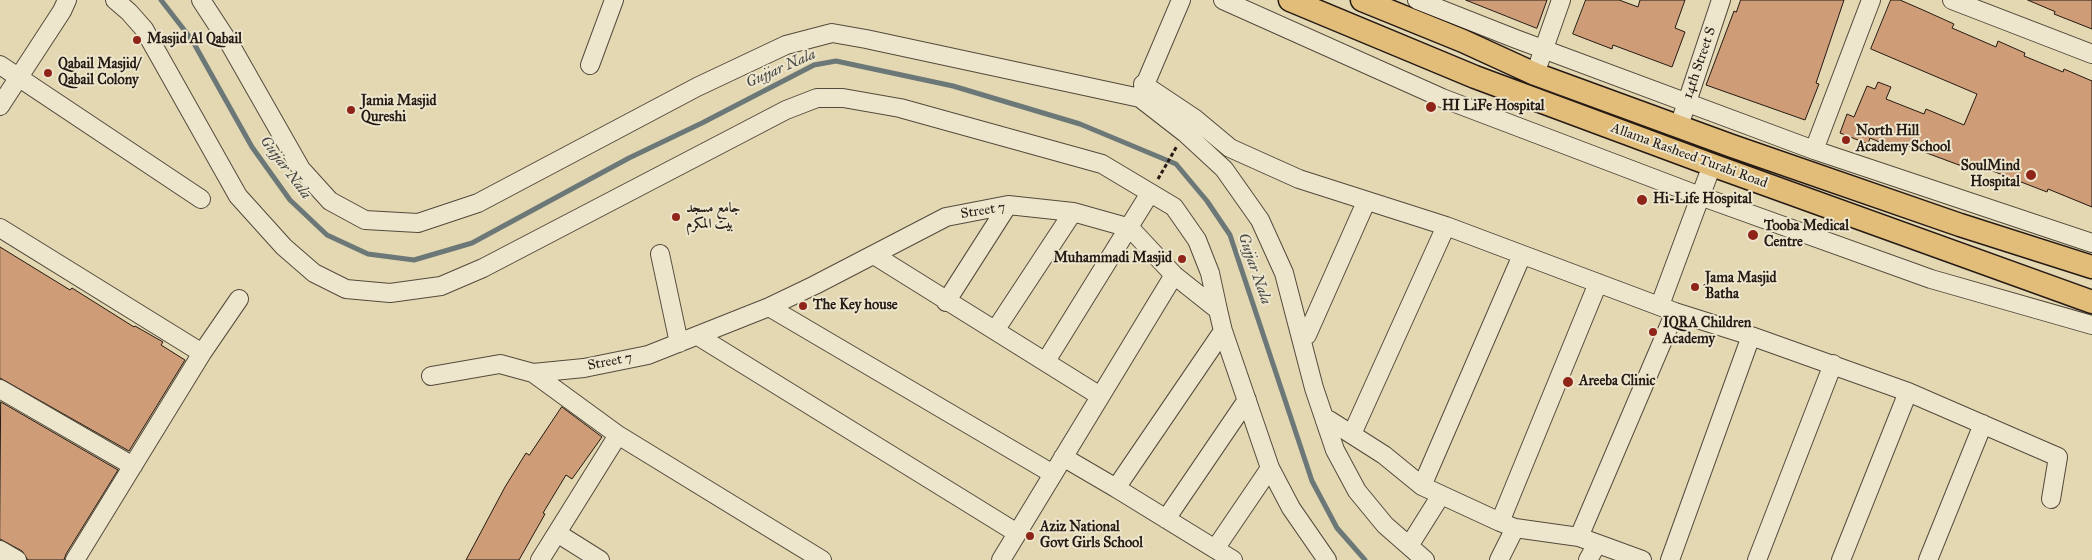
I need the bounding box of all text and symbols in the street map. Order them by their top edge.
street label: 14th Street S [1680,25,1720,101]
place label: Masjid Al Qabail [147,32,242,48]
marker: Masjid Al Qabail [131,34,143,46]
water label: Gujjar Nala [743,46,819,92]
place label: Qabail Masjid/ Qabail Colony [58,57,141,90]
marker: Qabail Masjid/ Qabail Colony [42,67,54,79]
place label: Jamia Masjid Qureshi [361,94,436,126]
place label: HI LiFe Hospital [1442,99,1545,115]
marker: HI LiFe Hospital [1424,100,1438,114]
marker: Jamia Masjid Qureshi [345,104,357,116]
street label: Allama Rasheed Turabi Road [1608,120,1770,192]
place label: North Hill Academy School [1856,124,1951,156]
water label: Gujjar Nala [255,133,315,203]
marker: North Hill Academy School [1840,134,1852,146]
place label: SoulMind Hospital [1961,159,2020,192]
marker: SoulMind Hospital [2024,168,2038,182]
place label: Hi-Life Hospital [1653,192,1752,208]
marker: Hi-Life Hospital [1635,193,1649,207]
street label: Street 7 [959,199,1007,223]
place label: جامع مسجد بیت المکرم [686,201,741,233]
marker: جامع مسجد بیت المکرم [670,211,682,223]
place label: Tooba Medical Centre [1764,219,1849,252]
marker: Tooba Medical Centre [1746,228,1760,242]
water label: Gujjar Nala [1233,231,1275,307]
place label: Muhammadi Masjid [1054,251,1172,267]
marker: Muhammadi Masjid [1176,253,1188,265]
place label: Jama Masjid Batha [1705,271,1777,304]
marker: Jama Masjid Batha [1689,281,1701,293]
place label: The Key house [813,298,898,314]
marker: The Key house [797,300,809,312]
place label: IQRA Children Academy [1663,316,1751,348]
marker: IQRA Children Academy [1647,326,1659,338]
street label: Street 7 [586,349,634,375]
place label: Areeba Clinic [1579,374,1655,390]
marker: Areeba Clinic [1561,375,1575,389]
place label: Aziz National Govt Girls School [1040,520,1143,552]
marker: Aziz National Govt Girls School [1024,530,1036,542]

